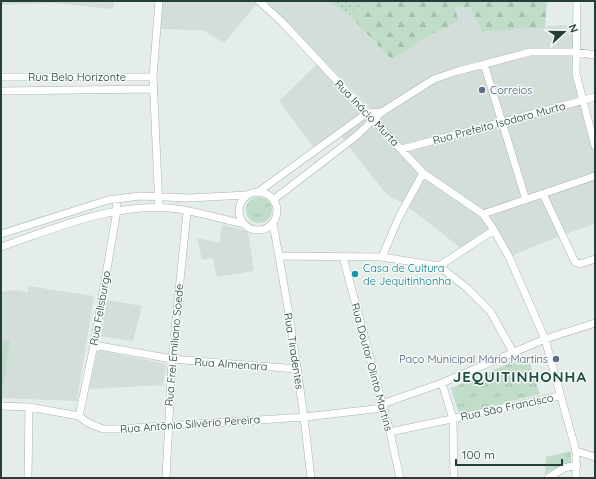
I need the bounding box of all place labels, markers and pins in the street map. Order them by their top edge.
place label: Correios [490,83,532,97]
marker: Correios [477,85,487,95]
place label: Casa de Cultura de Jequitinhonha [363,261,451,288]
marker: Casa de Cultura de Jequitinhonha [350,269,360,279]
place label: Paço Municipal Mário Martins [399,352,548,366]
marker: Paço Municipal Mário Martins [551,354,561,364]

